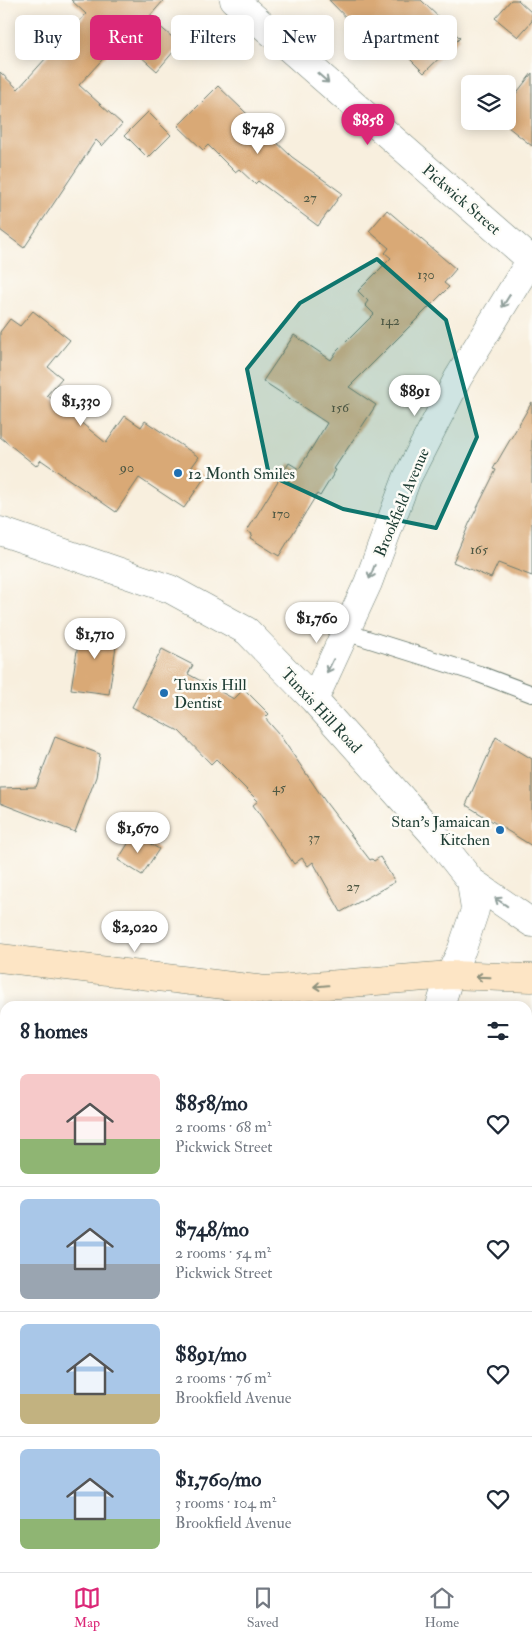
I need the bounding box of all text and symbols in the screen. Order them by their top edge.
chip: Buy [15,15,80,60]
chip: Rent [90,15,161,60]
chip: Filters [171,15,254,60]
chip: New [264,15,334,60]
chip: Apartment [344,15,457,60]
one-way arrow [317,72,330,84]
map controls [461,75,516,130]
button: layers [461,75,516,130]
pin: $858 [338,104,398,146]
text: $858 [352,110,384,130]
pin: $748 [228,112,288,155]
text: $748 [242,119,274,139]
street label: Pickwick Street [418,160,505,239]
house number: 27 [303,189,317,206]
house number: 130 [417,266,435,283]
one-way arrow [500,294,510,308]
house number: 142 [380,312,400,329]
pin: $891 [385,374,445,417]
text: $891 [400,381,430,401]
pin: $1,330 [40,384,122,427]
text: $1,330 [61,391,101,411]
house number: 156 [331,399,350,416]
street label: Brookfield Avenue [370,445,434,560]
house number: 90 [119,459,134,476]
place label: 12 Month Smiles [188,464,295,484]
marker: 12 Month Smiles [172,467,184,479]
house number: 170 [272,505,290,522]
house number: 165 [470,541,489,558]
one-way arrow [367,563,376,579]
pin: $1,760 [276,602,358,644]
text: $1,760 [296,608,338,628]
pin: $1,710 [54,618,136,660]
text: $1,710 [75,624,115,644]
one-way arrow [325,658,335,673]
street label: Tunxis Hill Road [277,664,366,758]
place label: Tunxis Hill Dentist [174,675,247,713]
marker: Tunxis Hill Dentist [158,687,170,699]
house number: 45 [272,779,287,796]
pin: $1,670 [97,812,179,854]
place label: Stan's Jamaican Kitchen [391,812,490,850]
text: $1,670 [117,818,159,838]
marker: Stan's Jamaican Kitchen [494,824,506,836]
house number: 37 [308,829,320,846]
house number: 27 [346,878,360,895]
one-way arrow [495,897,509,907]
pin: $2,020 [94,910,176,953]
text: $2,020 [112,917,158,937]
one-way arrow [476,972,492,981]
one-way arrow [313,981,329,990]
icon: filters [484,1017,512,1045]
text: 8 homes [20,1018,88,1045]
text: $858/mo [175,1090,248,1117]
icon: home [60,1094,120,1154]
icon: heart [484,1110,512,1138]
text: 2 rooms · 68 m² [175,1117,271,1137]
text: Pickwick Street [175,1137,273,1157]
text: $748/mo [175,1216,249,1243]
icon: home [60,1219,120,1279]
icon: heart [484,1235,512,1263]
text: 2 rooms · 54 m² [175,1243,271,1263]
text: Pickwick Street [175,1263,273,1283]
text: $891/mo [175,1341,247,1368]
icon: home [60,1344,120,1404]
icon: heart [484,1360,512,1388]
text: 2 rooms · 76 m² [175,1368,271,1388]
text: Brookfield Avenue [175,1388,291,1408]
text: $1,760/mo [175,1466,261,1493]
icon: home [60,1469,120,1529]
icon: heart [484,1485,512,1513]
text: 3 rooms · 104 m² [175,1493,276,1513]
text: Brookfield Avenue [175,1513,291,1533]
tab: Map [73,1584,101,1631]
tab: Saved [247,1584,279,1631]
tab: Home [424,1584,459,1631]

